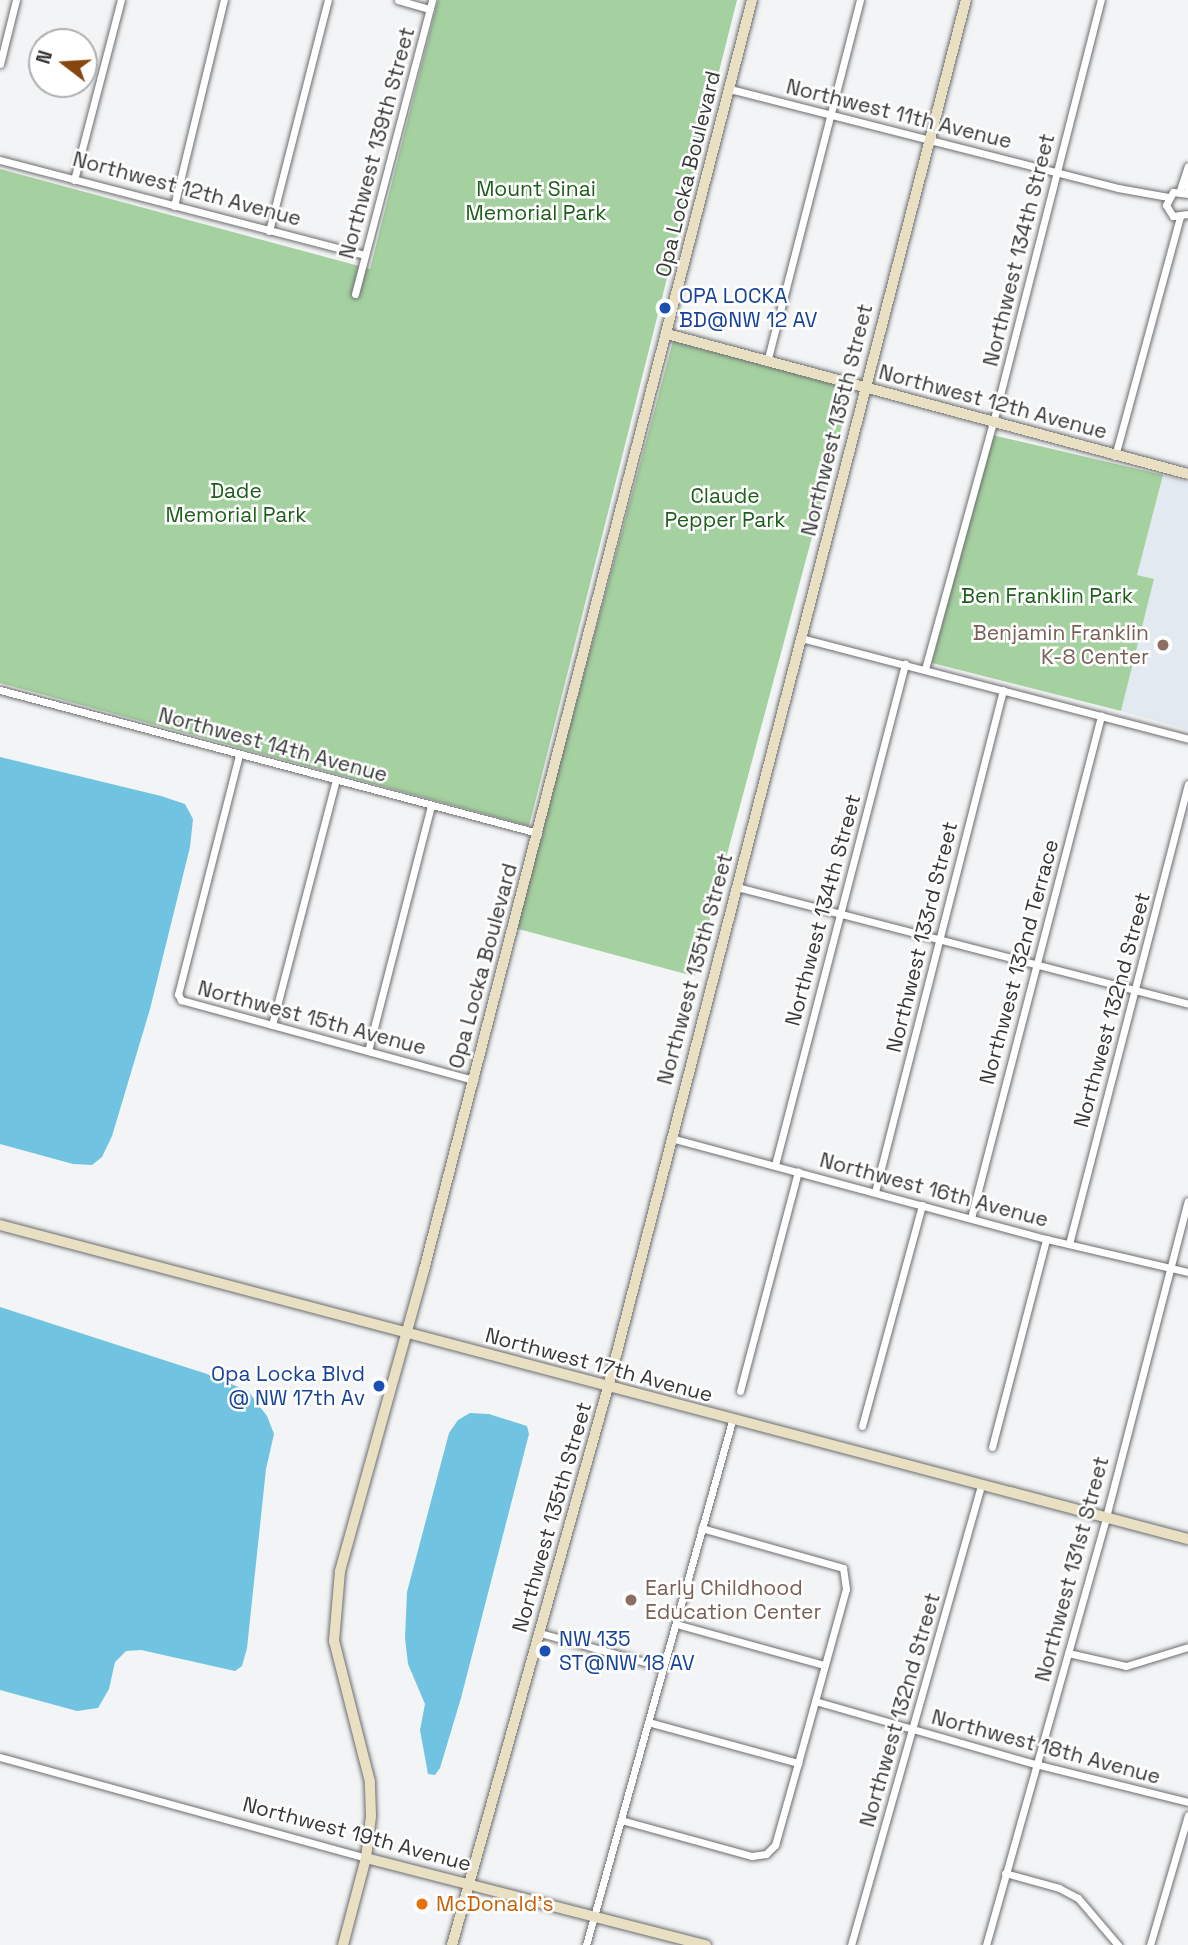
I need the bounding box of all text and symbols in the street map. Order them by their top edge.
street label: Northwest 139th Street [334,24,420,262]
north arrow [28,28,98,98]
text: N [31,48,58,67]
street label: Opa Locka Boulevard [650,68,726,280]
street label: Northwest 11th Avenue [783,74,1015,154]
street label: Northwest 134th Street [978,131,1060,369]
street label: Northwest 12th Avenue [70,146,304,232]
park label: Mount Sinai Memorial Park [466,176,606,226]
place label: OPA LOCKA BD@NW 12 AV [679,283,818,333]
marker: OPA LOCKA BD@NW 12 AV [657,300,673,316]
street label: Northwest 135th Street [796,301,878,539]
street label: Northwest 12th Avenue [876,359,1110,445]
park label: Dade Memorial Park [166,478,306,528]
park label: Claude Pepper Park [664,483,786,533]
park label: Ben Franklin Park [961,583,1133,609]
place label: Benjamin Franklin K-8 Center [973,620,1149,670]
marker: Benjamin Franklin K-8 Center [1155,637,1171,653]
street label: Northwest 14th Avenue [156,702,390,788]
street label: Northwest 134th Street [780,791,866,1029]
street label: Northwest 133rd Street [881,819,963,1055]
street label: Northwest 132nd Terrace [974,837,1064,1087]
street label: Northwest 135th Street [652,851,738,1087]
street label: Opa Locka Boulevard [443,861,523,1071]
street label: Northwest 132nd Street [1068,890,1156,1130]
street label: Northwest 15th Avenue [195,975,429,1061]
street label: Northwest 16th Avenue [817,1147,1051,1233]
street label: Northwest 17th Avenue [482,1322,716,1408]
place label: Opa Locka Blvd @ NW 17th Av [211,1361,365,1411]
marker: Opa Locka Blvd @ NW 17th Av [371,1378,387,1394]
street label: Northwest 135th Street [507,1399,597,1635]
street label: Northwest 131st Street [1030,1454,1114,1684]
place label: Early Childhood Education Center [645,1575,821,1625]
street label: Northwest 132nd Street [854,1590,946,1830]
marker: Early Childhood Education Center [623,1592,639,1608]
place label: NW 135 ST@NW 18 AV [559,1626,695,1676]
marker: NW 135 ST@NW 18 AV [537,1643,553,1659]
street label: Northwest 18th Avenue [929,1704,1163,1790]
street label: Northwest 19th Avenue [240,1791,474,1877]
place label: McDonald's [436,1891,554,1917]
marker: McDonald's [414,1896,430,1912]

